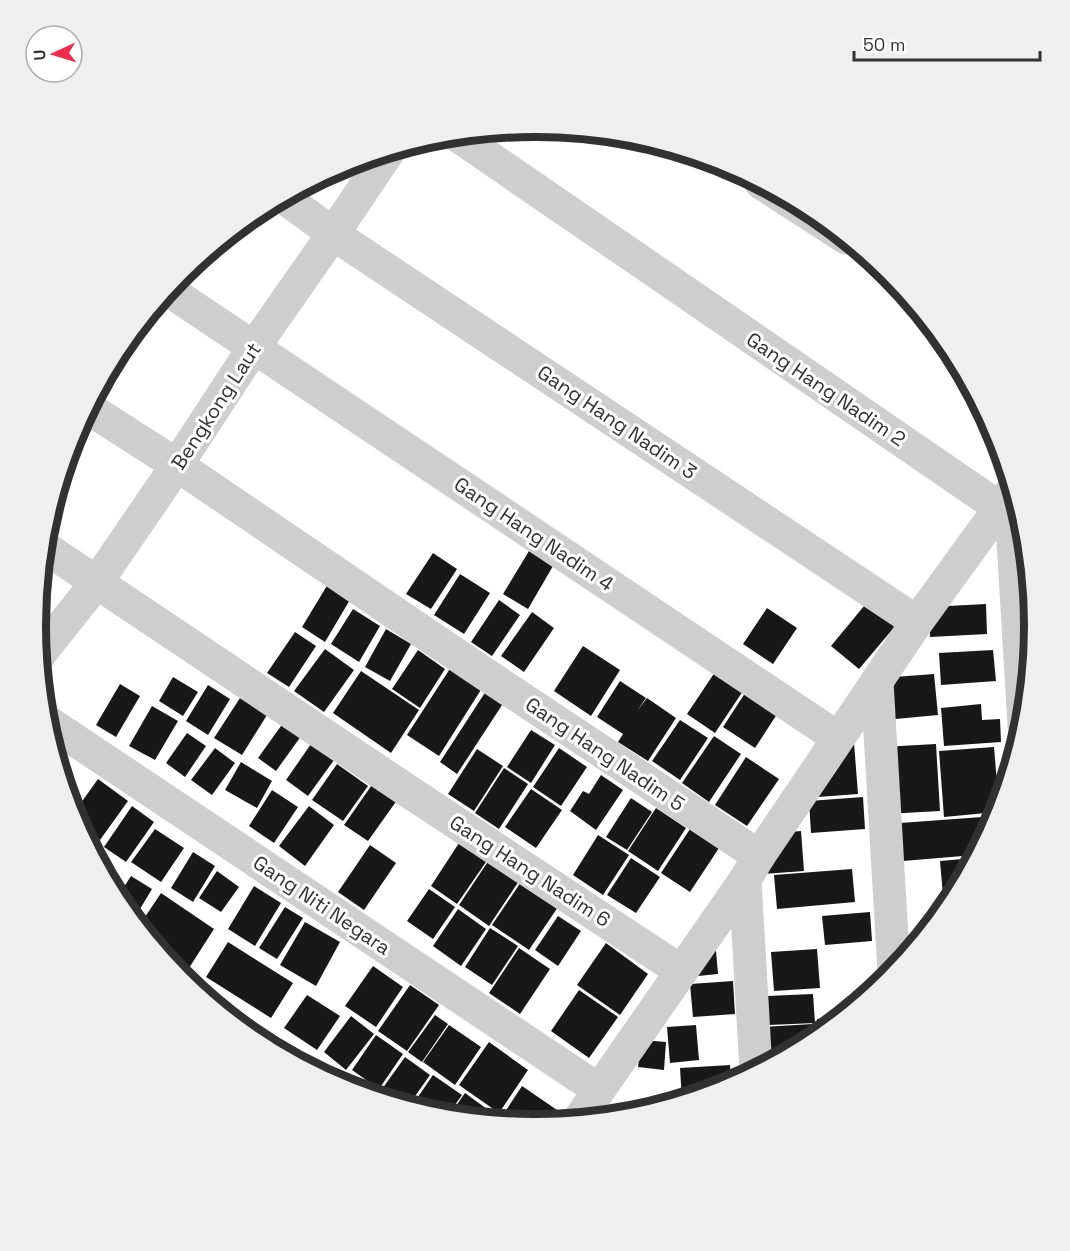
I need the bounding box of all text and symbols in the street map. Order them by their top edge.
north arrow [24,24,84,84]
scale bar [854,24,1040,62]
text: 50 m [863,33,905,56]
text: U [29,49,50,61]
street label: Gang Hang Nadim 2 [741,326,911,452]
street label: Bengkong Laut [165,337,267,475]
street label: Gang Hang Nadim 3 [532,359,702,485]
street label: Gang Hang Nadim 4 [449,471,619,597]
street label: Gang Hang Nadim 5 [520,691,690,817]
street label: Gang Hang Nadim 6 [445,809,615,933]
street label: Gang Niti Negara [248,849,396,961]

